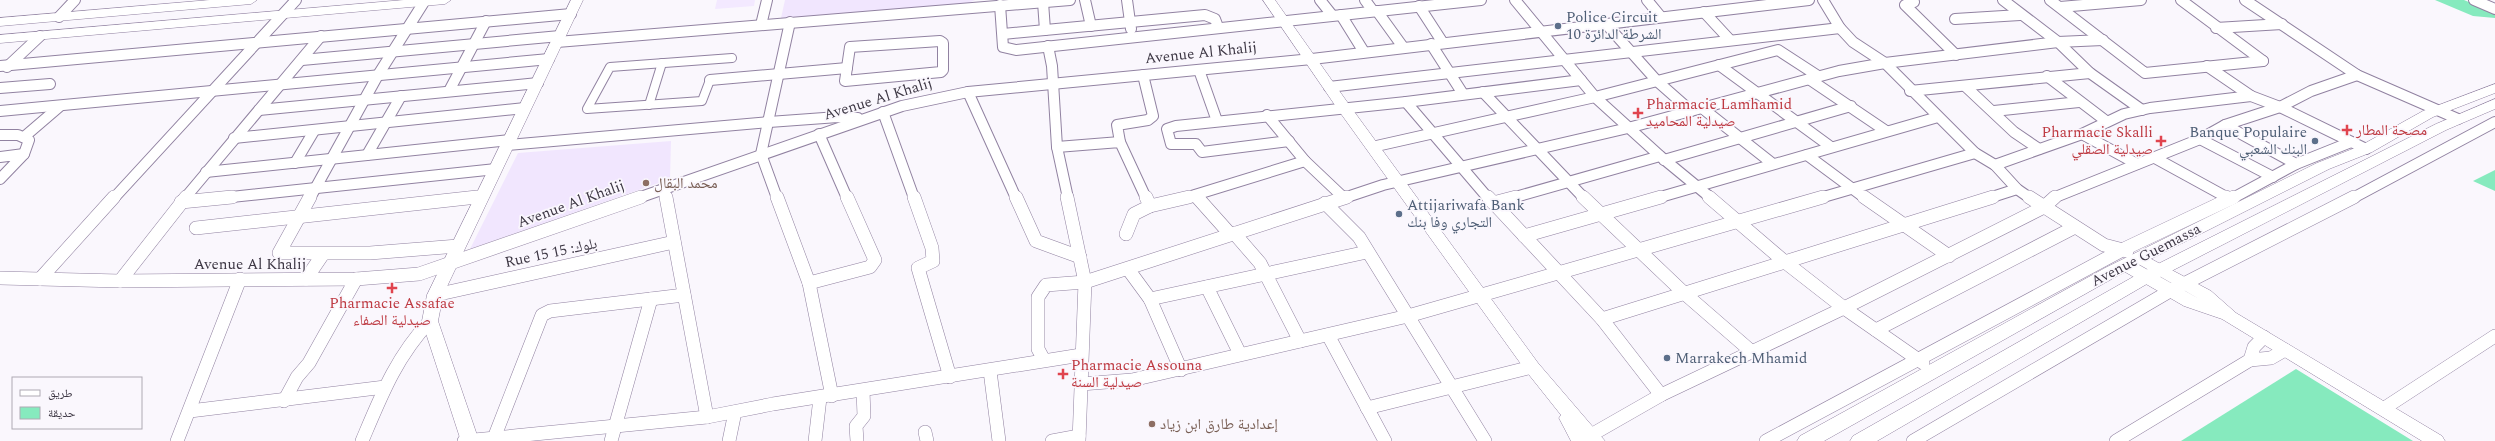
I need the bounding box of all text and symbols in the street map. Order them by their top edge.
place label: Police Circuit 10 الشرطة الدائرة [1566,6,1662,46]
marker: Police Circuit 10 الشرطة الدائرة [1553,21,1563,31]
street label: Avenue Al Khalij [1144,36,1258,70]
street label: Avenue Al Khalij [821,72,935,126]
place label: Pharmacie Lamhamid صيدلية المحاميد [1646,93,1792,133]
marker: Pharmacie Lamhamid صيدلية المحاميد [1633,108,1643,118]
place label: مصحة المطار [2355,119,2427,142]
place label: Pharmacie Skalli صيدلية الصقلي [2042,121,2153,161]
place label: Banque Populaire البنك الشعبي [2189,121,2307,161]
marker: مصحة المطار [2341,124,2353,136]
marker: Pharmacie Skalli صيدلية الصقلي [2156,136,2166,146]
marker: Banque Populaire البنك الشعبي [2310,136,2320,146]
place label: محمد البقال [654,172,718,195]
street label: Avenue Al Khalij [514,174,628,234]
marker: محمد البقال [641,178,651,188]
place label: Attijariwafa Bank التجاري وفا بنك [1407,194,1525,234]
marker: Attijariwafa Bank التجاري وفا بنك [1394,209,1404,219]
street label: Avenue Guemassa [2087,217,2206,293]
street label: Rue 15 بلوك: 15 [503,232,599,274]
street label: Avenue Al Khalij [194,253,306,276]
marker: Pharmacie Assafae صيدلية الصفاء [387,283,397,293]
place label: Pharmacie Assafae صيدلية الصفاء [329,292,455,332]
place label: Marrakech Mhamid [1675,347,1807,370]
marker: Marrakech Mhamid [1662,353,1672,363]
place label: Pharmacie Assouna صيدلية السنة [1071,354,1203,394]
marker: Pharmacie Assouna صيدلية السنة [1058,369,1068,379]
legend [12,377,142,429]
text: طريق [48,384,73,403]
text: حديقة [48,404,76,423]
place label: إعدادية طارق ابن زياد [1160,413,1278,436]
marker: إعدادية طارق ابن زياد [1147,419,1157,429]

